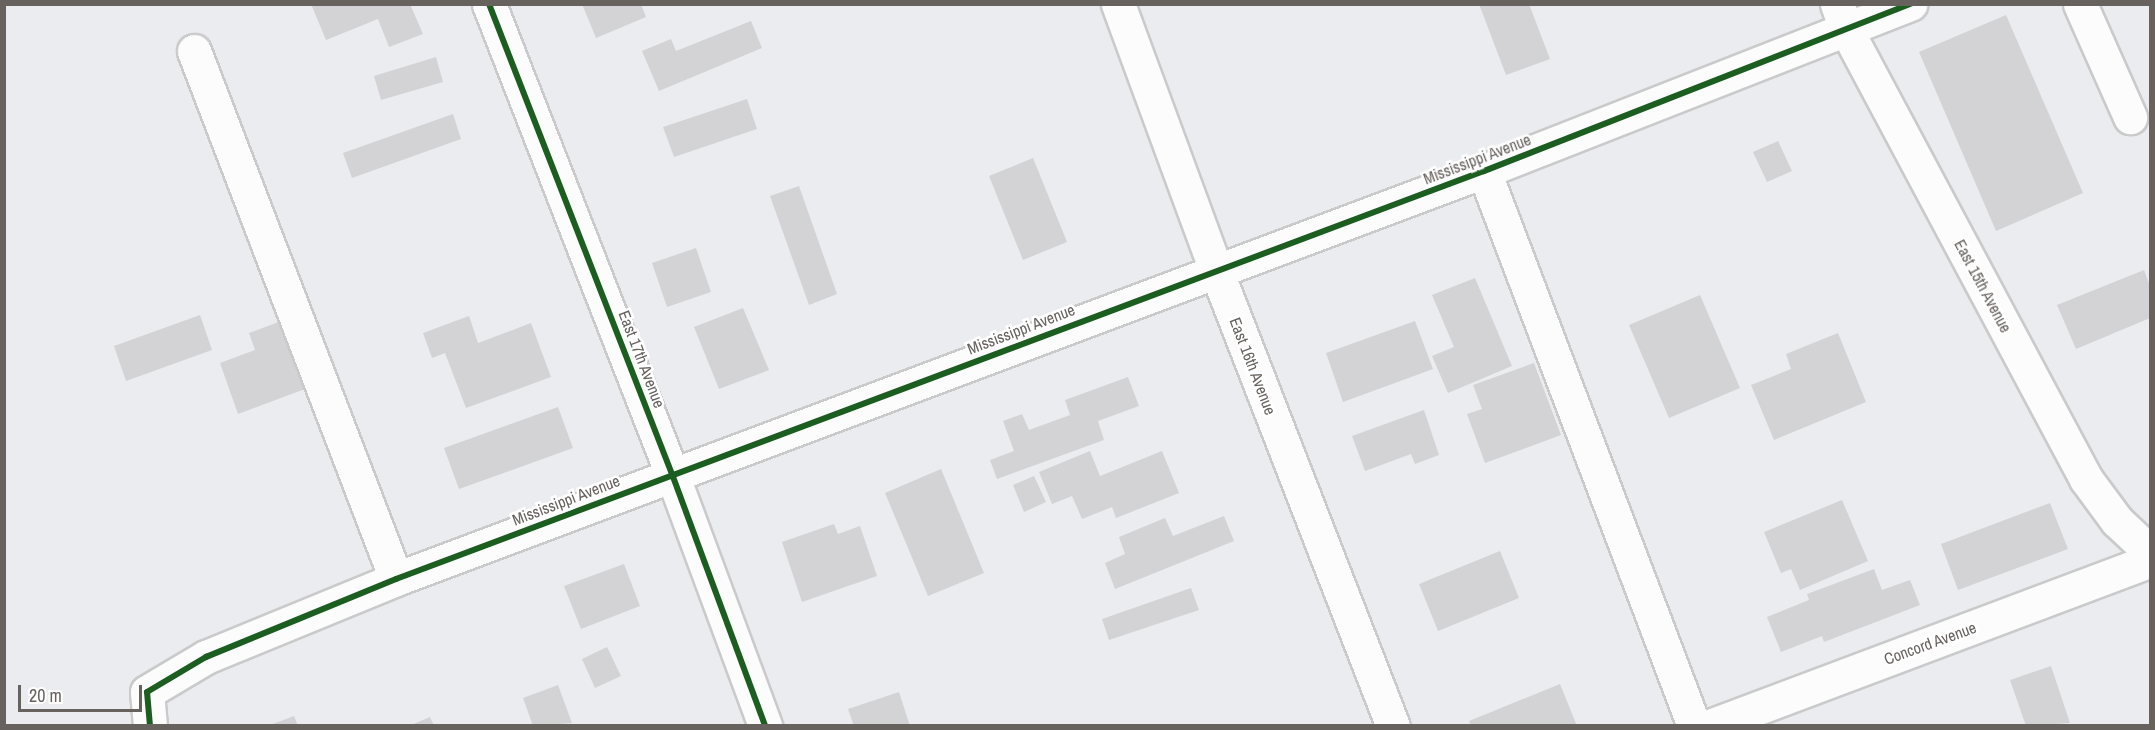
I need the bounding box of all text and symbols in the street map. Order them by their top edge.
street label: Mississippi Avenue [1420,130,1534,188]
street label: East 15th Avenue [1950,236,2016,336]
street label: Mississippi Avenue [964,300,1078,358]
street label: East 17th Avenue [615,307,669,411]
street label: East 16th Avenue [1226,314,1280,418]
street label: Mississippi Avenue [509,471,623,529]
street label: Concord Avenue [1881,617,1979,669]
scale bar [21,673,146,711]
text: 20 m [29,683,62,708]

